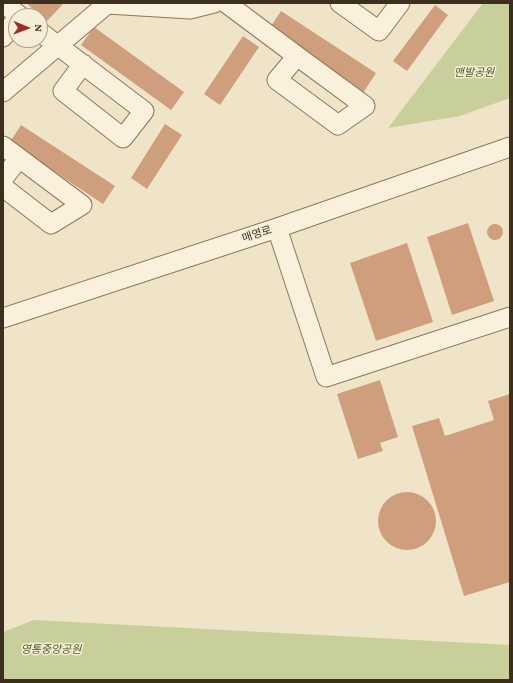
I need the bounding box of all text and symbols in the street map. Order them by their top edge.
north arrow [8,8,48,48]
text: N [33,24,45,32]
park label: 맨발공원 [454,66,494,80]
street label: 매영로 [241,223,273,245]
park label: 영통중앙공원 [21,643,81,657]

